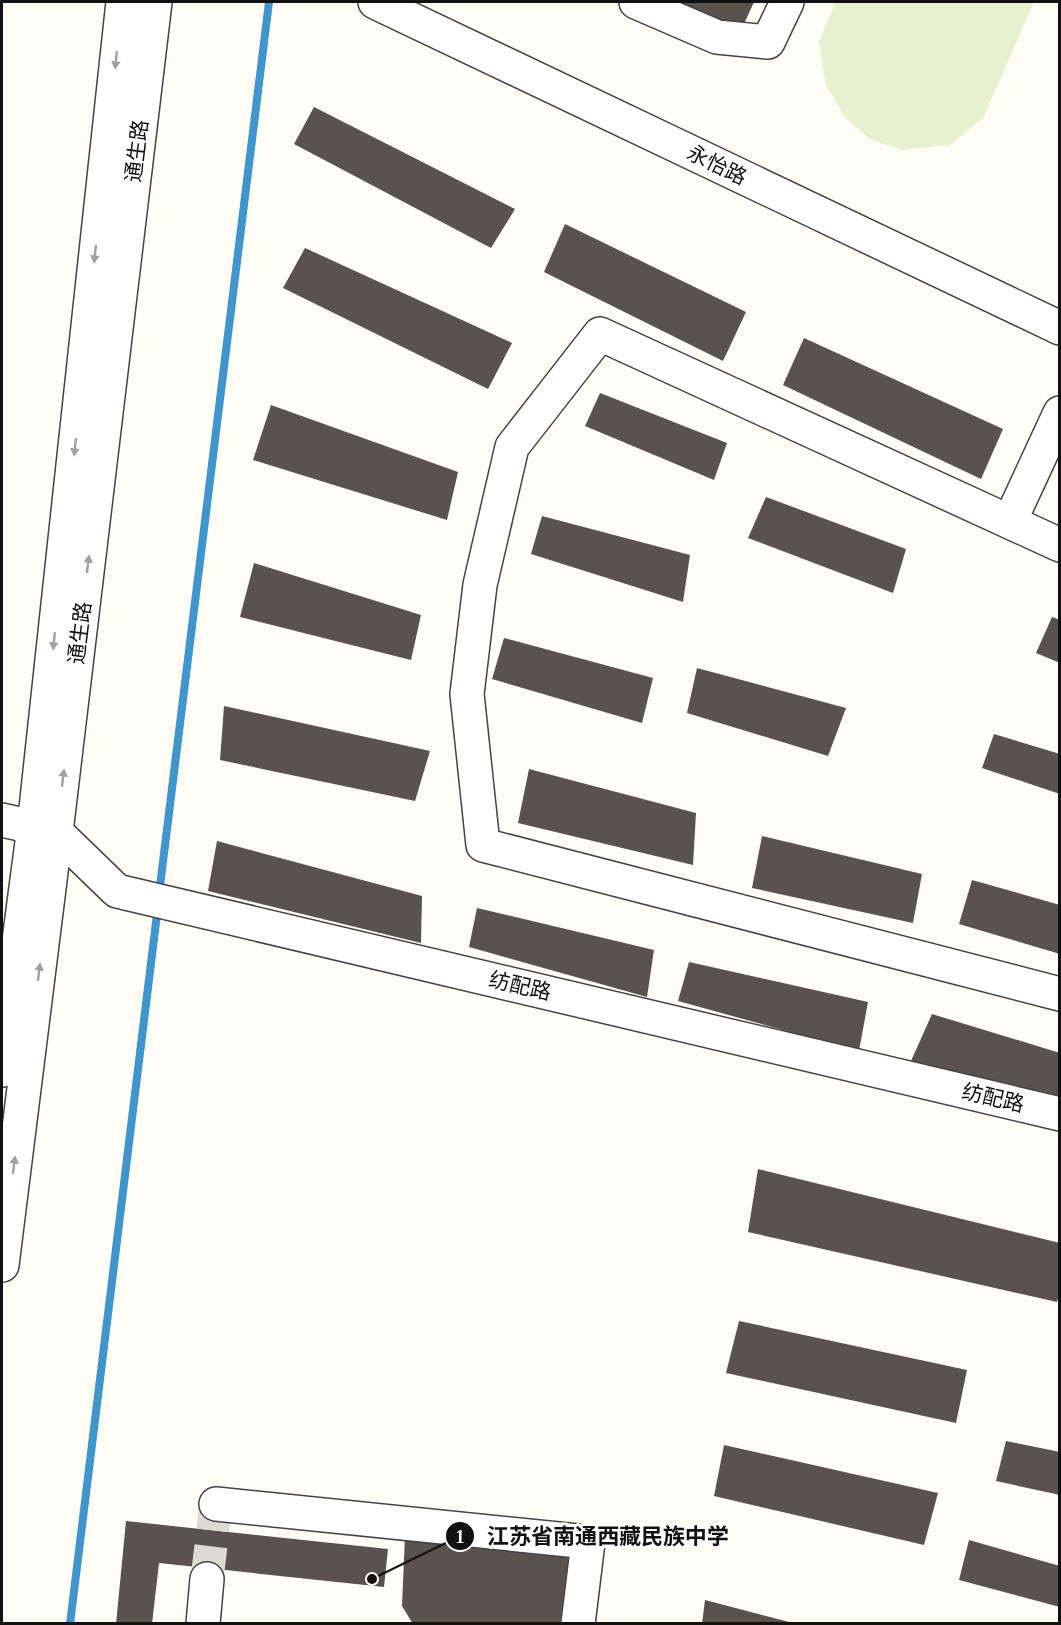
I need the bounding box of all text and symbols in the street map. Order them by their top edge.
one-way arrow [111,50,121,69]
street label: 通生路 [121,118,153,184]
street label: 永怡路 [683,140,751,190]
one-way arrow [91,244,100,263]
one-way arrow [70,438,79,457]
one-way arrow [83,554,93,573]
street label: 通生路 [64,600,96,666]
one-way arrow [49,632,59,651]
one-way arrow [58,769,67,788]
one-way arrow [34,962,43,981]
street label: 纺配路 [487,967,553,1005]
street label: 纺配路 [960,1079,1026,1117]
one-way arrow [9,1156,19,1175]
callout: 江苏省南通西藏民族中学 [445,1516,741,1556]
text: 江苏省南通西藏民族中学 [487,1524,729,1549]
text: 1 [456,1527,465,1547]

